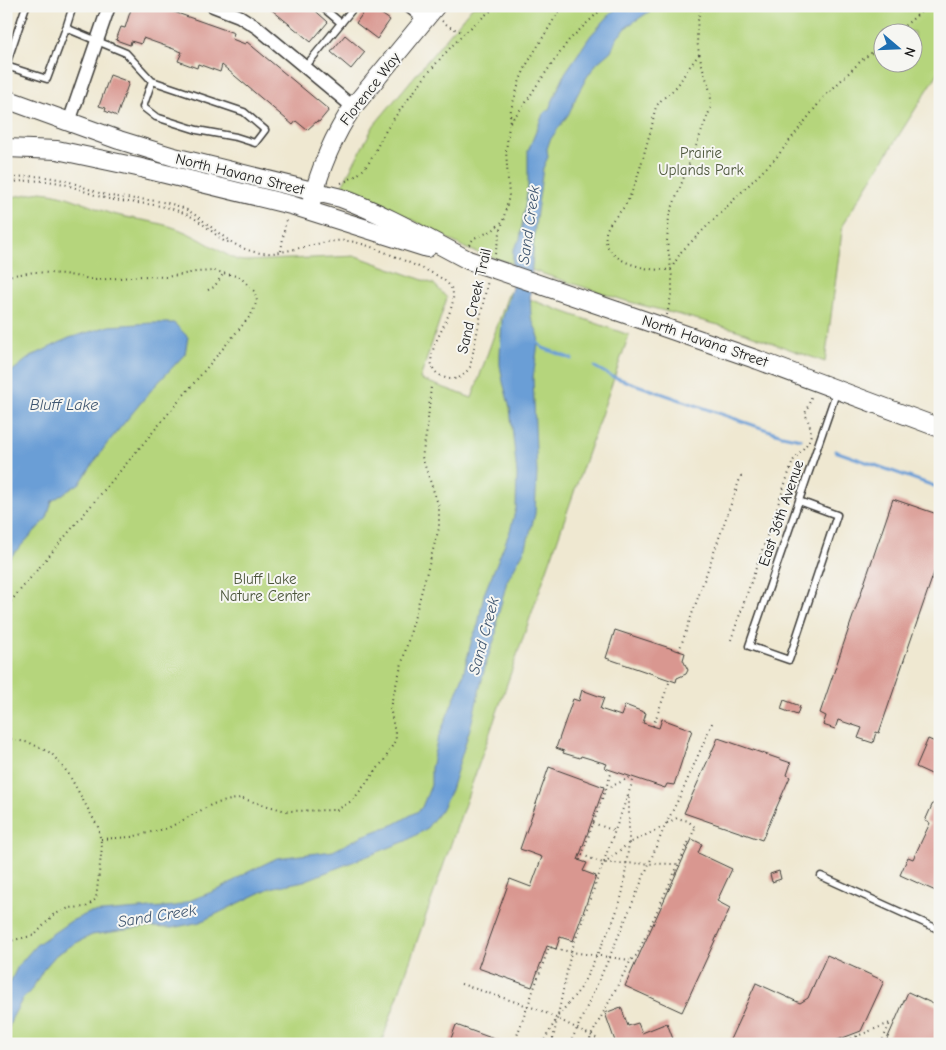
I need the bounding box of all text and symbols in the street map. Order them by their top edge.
north arrow [874,22,924,72]
text: N [900,45,919,59]
street label: Florence Way [336,49,404,129]
park label: Prairie Uplands Park [658,144,745,179]
street label: North Havana Street [174,149,307,199]
water label: Sand Creek [515,184,543,266]
street label: Sand Creek Trail [453,247,495,355]
street label: North Havana Street [640,311,771,371]
water label: Bluff Lake [30,396,98,414]
street label: East 36th Avenue [754,457,808,568]
park label: Bluff Lake Nature Center [220,570,310,605]
water label: Sand Creek [465,595,503,677]
water label: Sand Creek [116,901,198,931]

